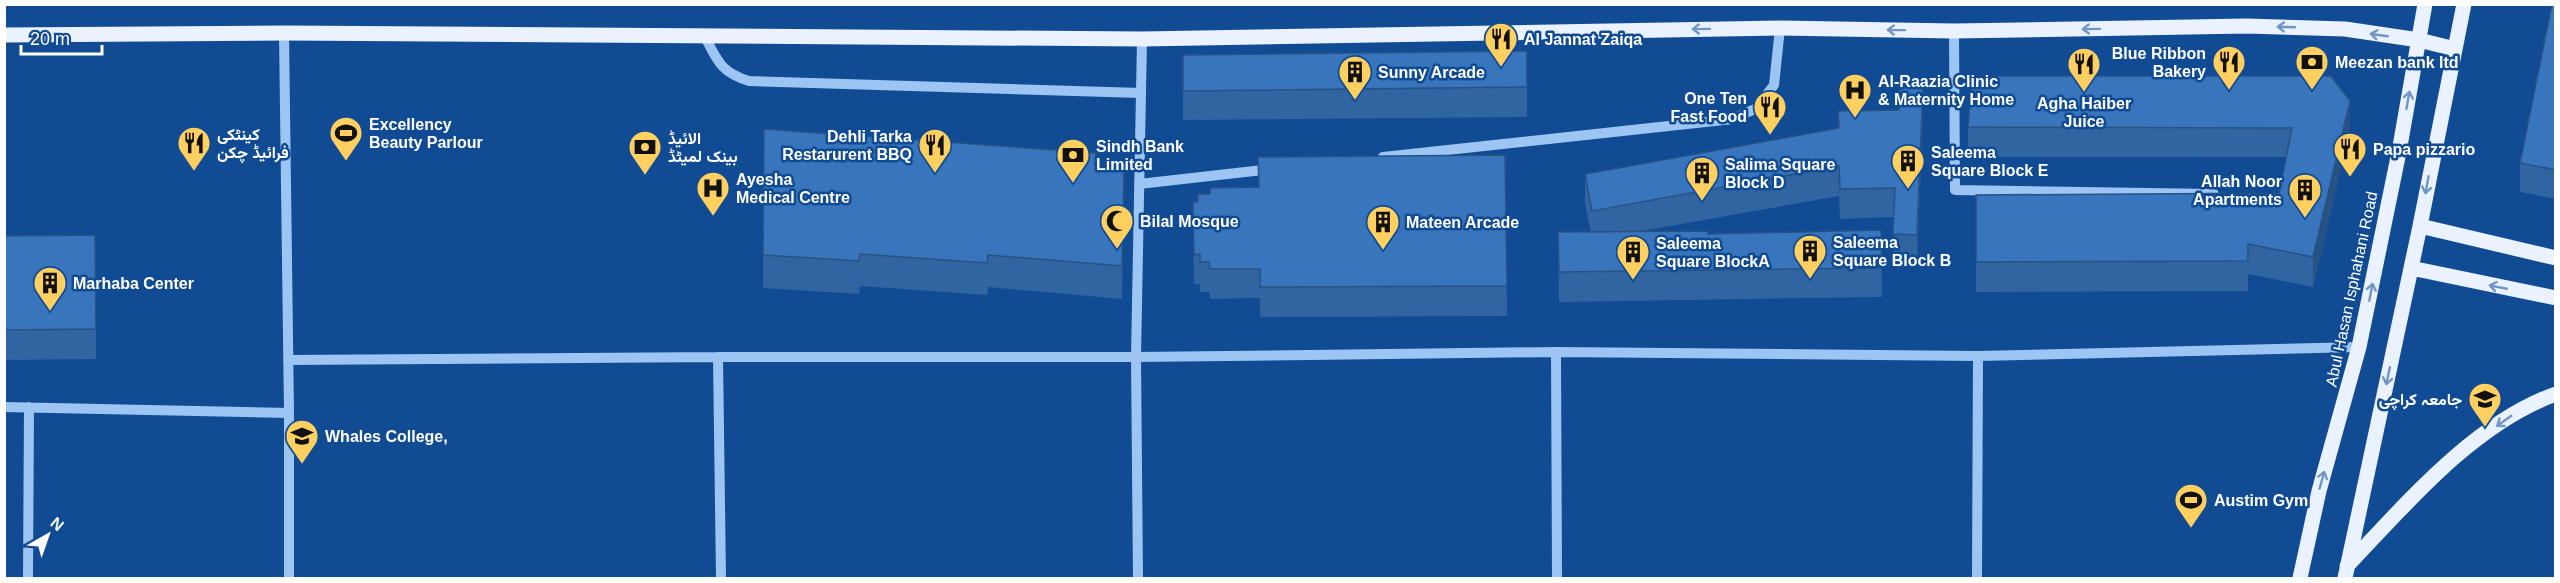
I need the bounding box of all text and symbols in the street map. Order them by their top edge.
scale bar [21,18,102,56]
restaurant icon: Al Jannat Zaiqa [1483,21,1519,68]
one-way arrow [2277,22,2297,33]
one-way arrow [1692,23,1712,35]
one-way arrow [2082,23,2102,34]
one-way arrow [1887,24,1907,36]
text: 20 m [30,29,70,49]
one-way arrow [2370,29,2390,40]
place label: Al Jannat Zaiqa [1524,31,1642,48]
restaurant icon: Blue Ribbon Bakery [2211,44,2247,91]
bank icon: Meezan bank ltd [2294,44,2330,91]
place label: Blue Ribbon Bakery [2112,45,2206,80]
restaurant icon: Agha Haiber Juice [2066,46,2102,93]
building icon: Sunny Arcade [1337,54,1373,101]
place label: Meezan bank ltd [2335,54,2459,71]
place label: Sunny Arcade [1378,64,1485,81]
hospital icon: Al-Raazia Clinic & Maternity Home [1837,72,1873,119]
place label: Al-Raazia Clinic & Maternity Home [1878,73,2014,108]
restaurant icon: One Ten Fast Food [1752,89,1788,136]
place label: One Ten Fast Food [1671,90,1747,125]
one-way arrow [2403,91,2414,111]
place label: Agha Haiber Juice [2037,95,2131,130]
sports icon: Excellency Beauty Parlour [328,115,364,162]
place label: Excellency Beauty Parlour [369,116,483,151]
restaurant icon: کینٹکی فرائیڈ چکن [176,125,212,172]
place label: کینٹکی فرائیڈ چکن [217,126,289,164]
restaurant icon: Dehli Tarka Restarurent BBQ [917,127,953,174]
place label: Dehli Tarka Restarurent BBQ [782,128,912,163]
bank icon: الائیڈ بینک لمیٹڈ [627,129,663,176]
place label: الائیڈ بینک لمیٹڈ [668,130,738,166]
restaurant icon: Papa pizzario [2332,131,2368,178]
bank icon: Sindh Bank Limited [1055,137,1091,184]
place label: Sindh Bank Limited [1096,138,1184,173]
place label: Papa pizzario [2373,141,2475,158]
building icon: Saleema Square Block E [1890,143,1926,190]
place label: Saleema Square Block E [1931,144,2049,179]
building icon: Salima Square Block D [1684,155,1720,202]
place label: Salima Square Block D [1725,156,1835,191]
hospital icon: Ayesha Medical Centre [695,170,731,217]
place label: Ayesha Medical Centre [736,171,850,206]
building icon: Allah Noor Apartments [2287,172,2323,219]
place label: Allah Noor Apartments [2193,173,2282,208]
one-way arrow [2422,175,2433,195]
street label: Abul Hasan Isphahani Road [2322,190,2381,388]
mosque icon: Bilal Mosque [1099,203,1135,250]
building icon: Mateen Arcade [1365,204,1401,251]
place label: Bilal Mosque [1140,213,1239,230]
place label: Mateen Arcade [1406,214,1519,231]
building icon: Saleema Square Block B [1792,233,1828,280]
building icon: Saleema Square BlockA [1615,234,1651,281]
place label: Saleema Square Block B [1833,234,1951,269]
place label: Saleema Square BlockA [1656,235,1770,270]
building icon: Marhaba Center [32,265,68,312]
place label: Marhaba Center [73,275,194,292]
one-way arrow [2489,281,2508,292]
one-way arrow [2366,282,2377,302]
one-way arrow [2381,366,2393,385]
school or university icon: جامعہ کراچی [2467,381,2503,428]
place label: جامعہ کراچی [2379,391,2462,411]
one-way arrow [2497,415,2513,427]
school or university icon: Whales College, [284,418,320,465]
place label: Whales College, [325,428,448,445]
one-way arrow [2317,471,2328,490]
sports icon: Austim Gym [2173,482,2209,529]
place label: Austim Gym [2214,492,2308,509]
north arrow [18,505,78,565]
text: N [47,514,67,534]

